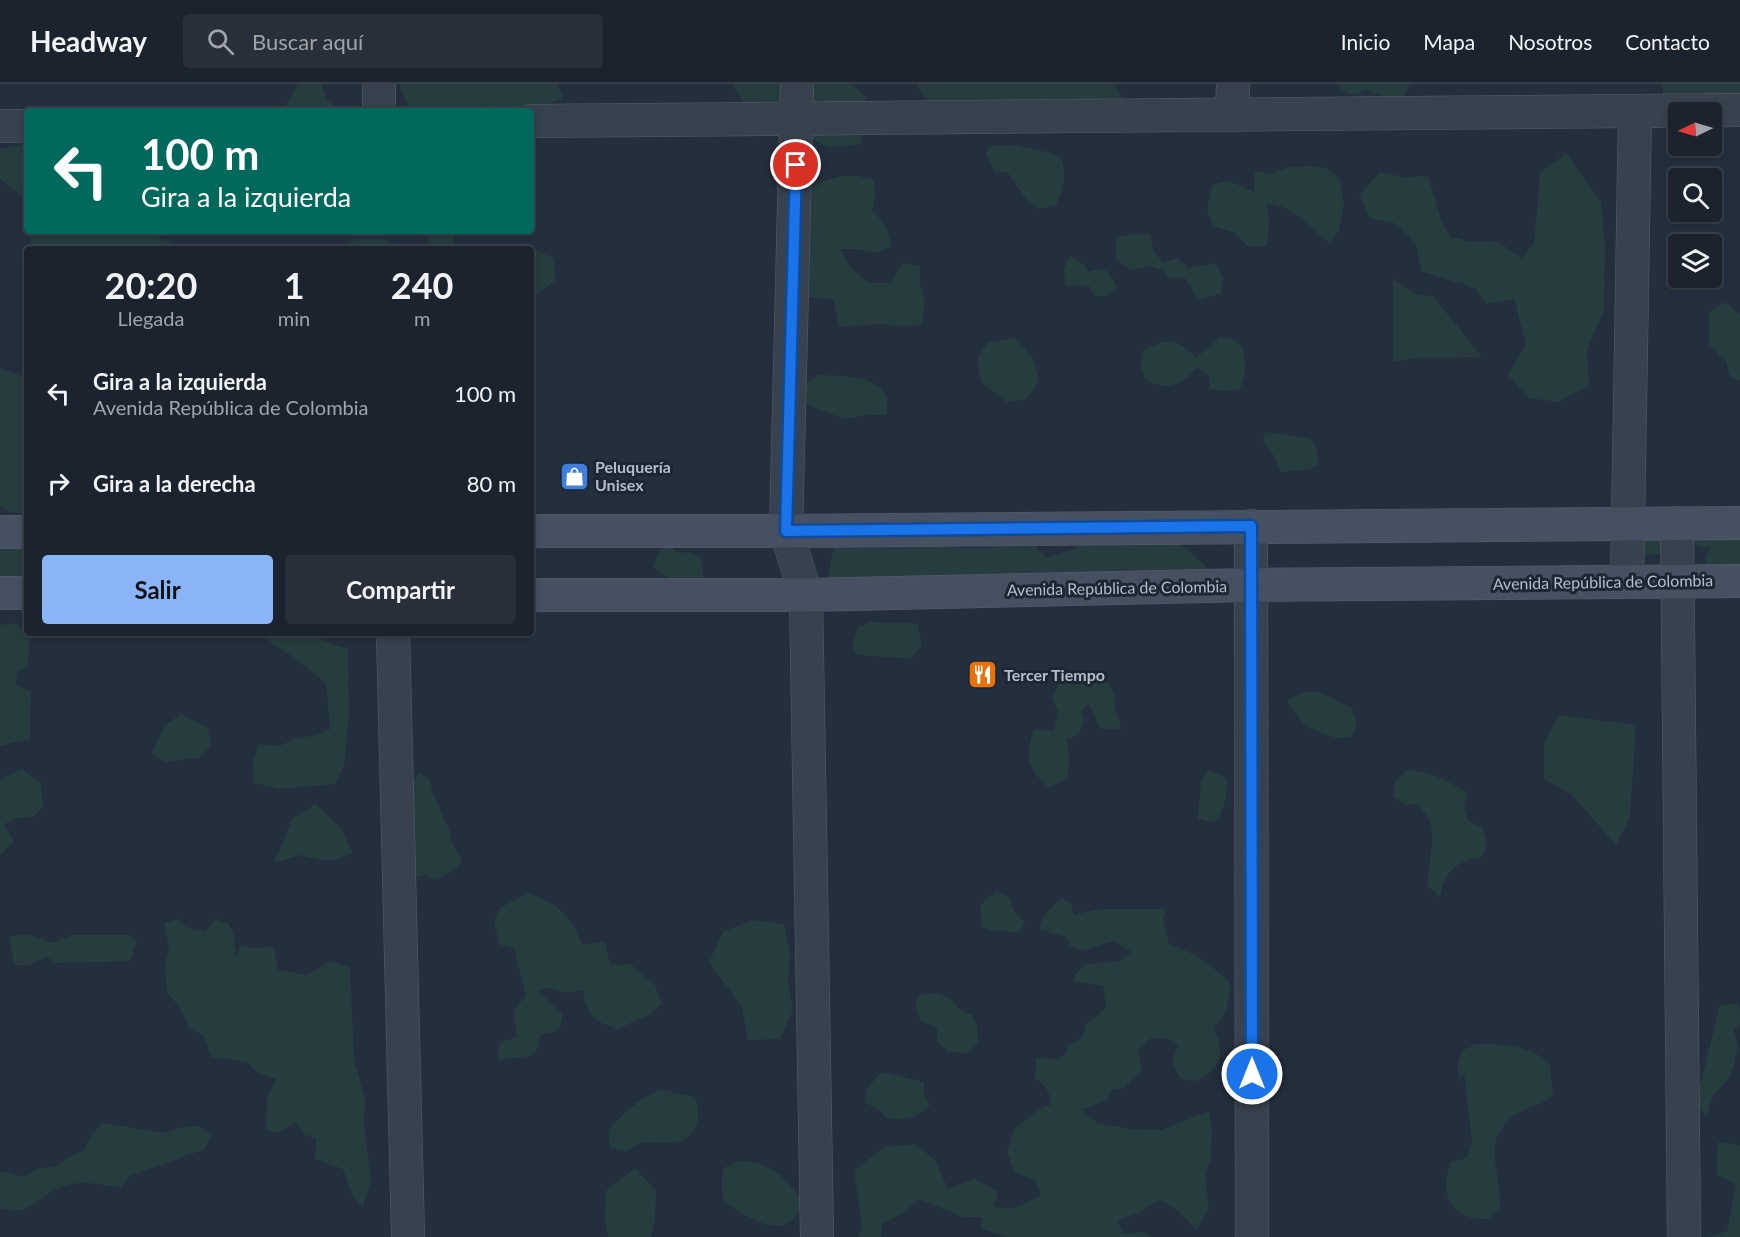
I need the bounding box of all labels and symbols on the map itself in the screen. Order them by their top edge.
north arrow [1668,102,1722,156]
pin [770,139,821,190]
place label: Peluquería Unisex [595,457,671,494]
shop icon: Peluquería Unisex [558,460,590,492]
street label: Avenida República de Colombia [1493,570,1713,593]
street label: Avenida República de Colombia [1007,576,1227,599]
restaurant icon: Tercer Tiempo [967,659,999,691]
place label: Tercer Tiempo [1004,665,1105,684]
position arrow [1220,1042,1284,1106]

